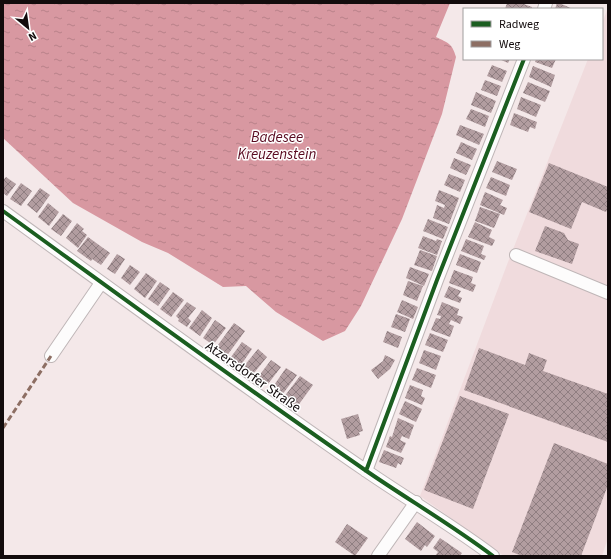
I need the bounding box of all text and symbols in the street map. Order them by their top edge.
north arrow [8,8,48,48]
legend [463,8,603,60]
text: Radweg [499,16,539,33]
text: N [26,28,39,45]
text: Weg [499,36,520,53]
water label: Badesee Kreuzenstein [238,127,317,165]
street label: Atzersdorfer Straße [201,336,305,418]

